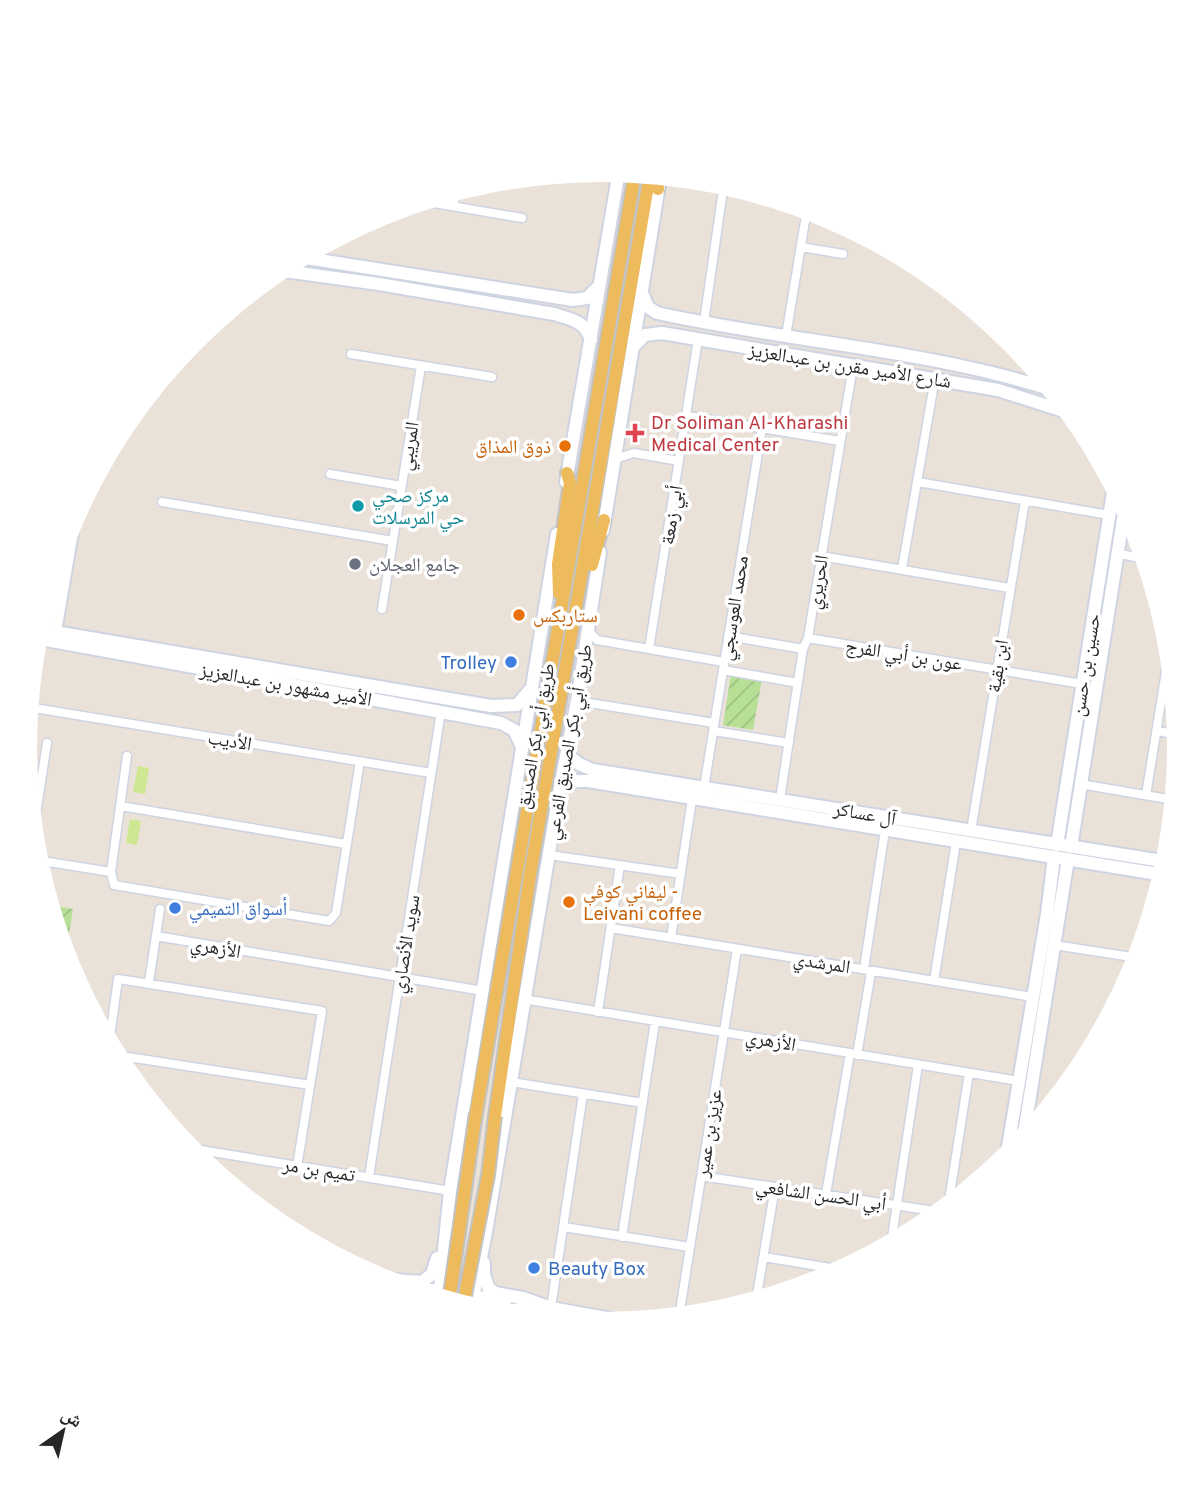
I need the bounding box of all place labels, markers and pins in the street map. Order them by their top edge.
place label: Dr Soliman Al-Kharashi Medical Center [651,412,848,458]
marker: Dr Soliman Al-Kharashi Medical Center [625,423,645,443]
place label: ذوق المذاق [475,436,551,460]
marker: ذوق المذاق [557,438,573,454]
place label: مركز صحي حي المرسلات [372,485,464,533]
marker: مركز صحي حي المرسلات [350,498,366,514]
place label: جامع العجلان [369,554,460,578]
marker: جامع العجلان [347,556,363,572]
place label: ستاربكس [533,605,598,629]
marker: ستاربكس [511,607,527,623]
place label: Trolley [440,652,497,676]
marker: Trolley [503,654,519,670]
place label: ليفاني كوفي - Leivani coffee [583,881,702,927]
marker: ليفاني كوفي - Leivani coffee [561,894,577,910]
place label: أسواق التميمي [189,897,287,924]
marker: أسواق التميمي [167,900,183,916]
place label: Beauty Box [548,1258,646,1282]
marker: Beauty Box [526,1260,542,1276]

